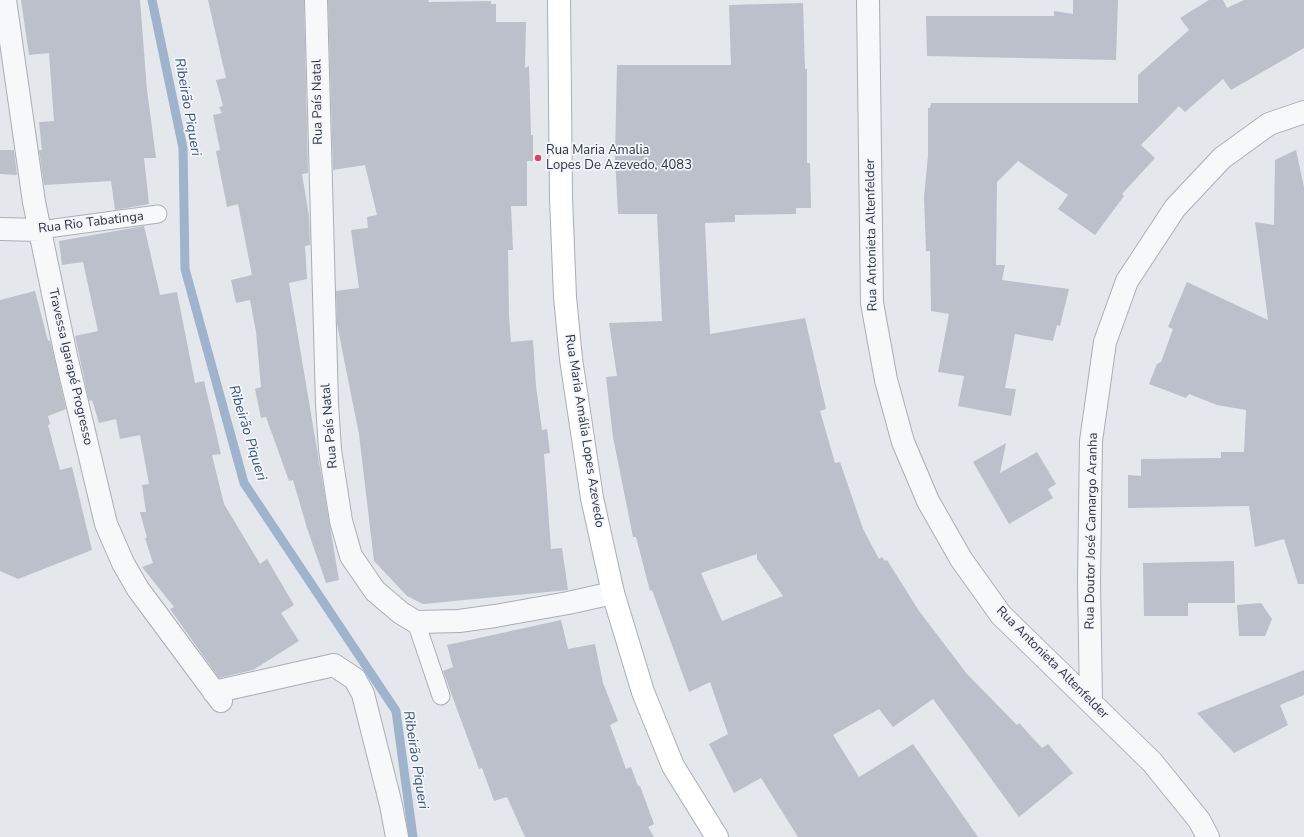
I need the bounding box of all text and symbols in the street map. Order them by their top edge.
water label: Ribeirão Piqueri [170,57,204,157]
street label: Rua País Natal [309,59,327,145]
place label: Rua Maria Amalia Lopes De Azevedo, 4083 [546,143,692,174]
marker: Rua Maria Amalia Lopes De Azevedo, 4083 [533,153,543,163]
street label: Rua Antonieta Altenfelder [863,158,881,312]
street label: Rua Rio Tabatinga [37,209,145,237]
street label: Travessa Igarapé Progresso [44,287,96,447]
street label: Rua Maria Amália Lopes Azevedo [561,333,607,529]
water label: Ribeirão Piqueri [224,383,270,483]
street label: Rua País Natal [319,383,341,469]
street label: Rua Doutor José Camargo Aranha [1082,432,1102,630]
street label: Rua Antonieta Altenfelder [992,603,1112,723]
water label: Ribeirão Piqueri [399,710,431,810]

